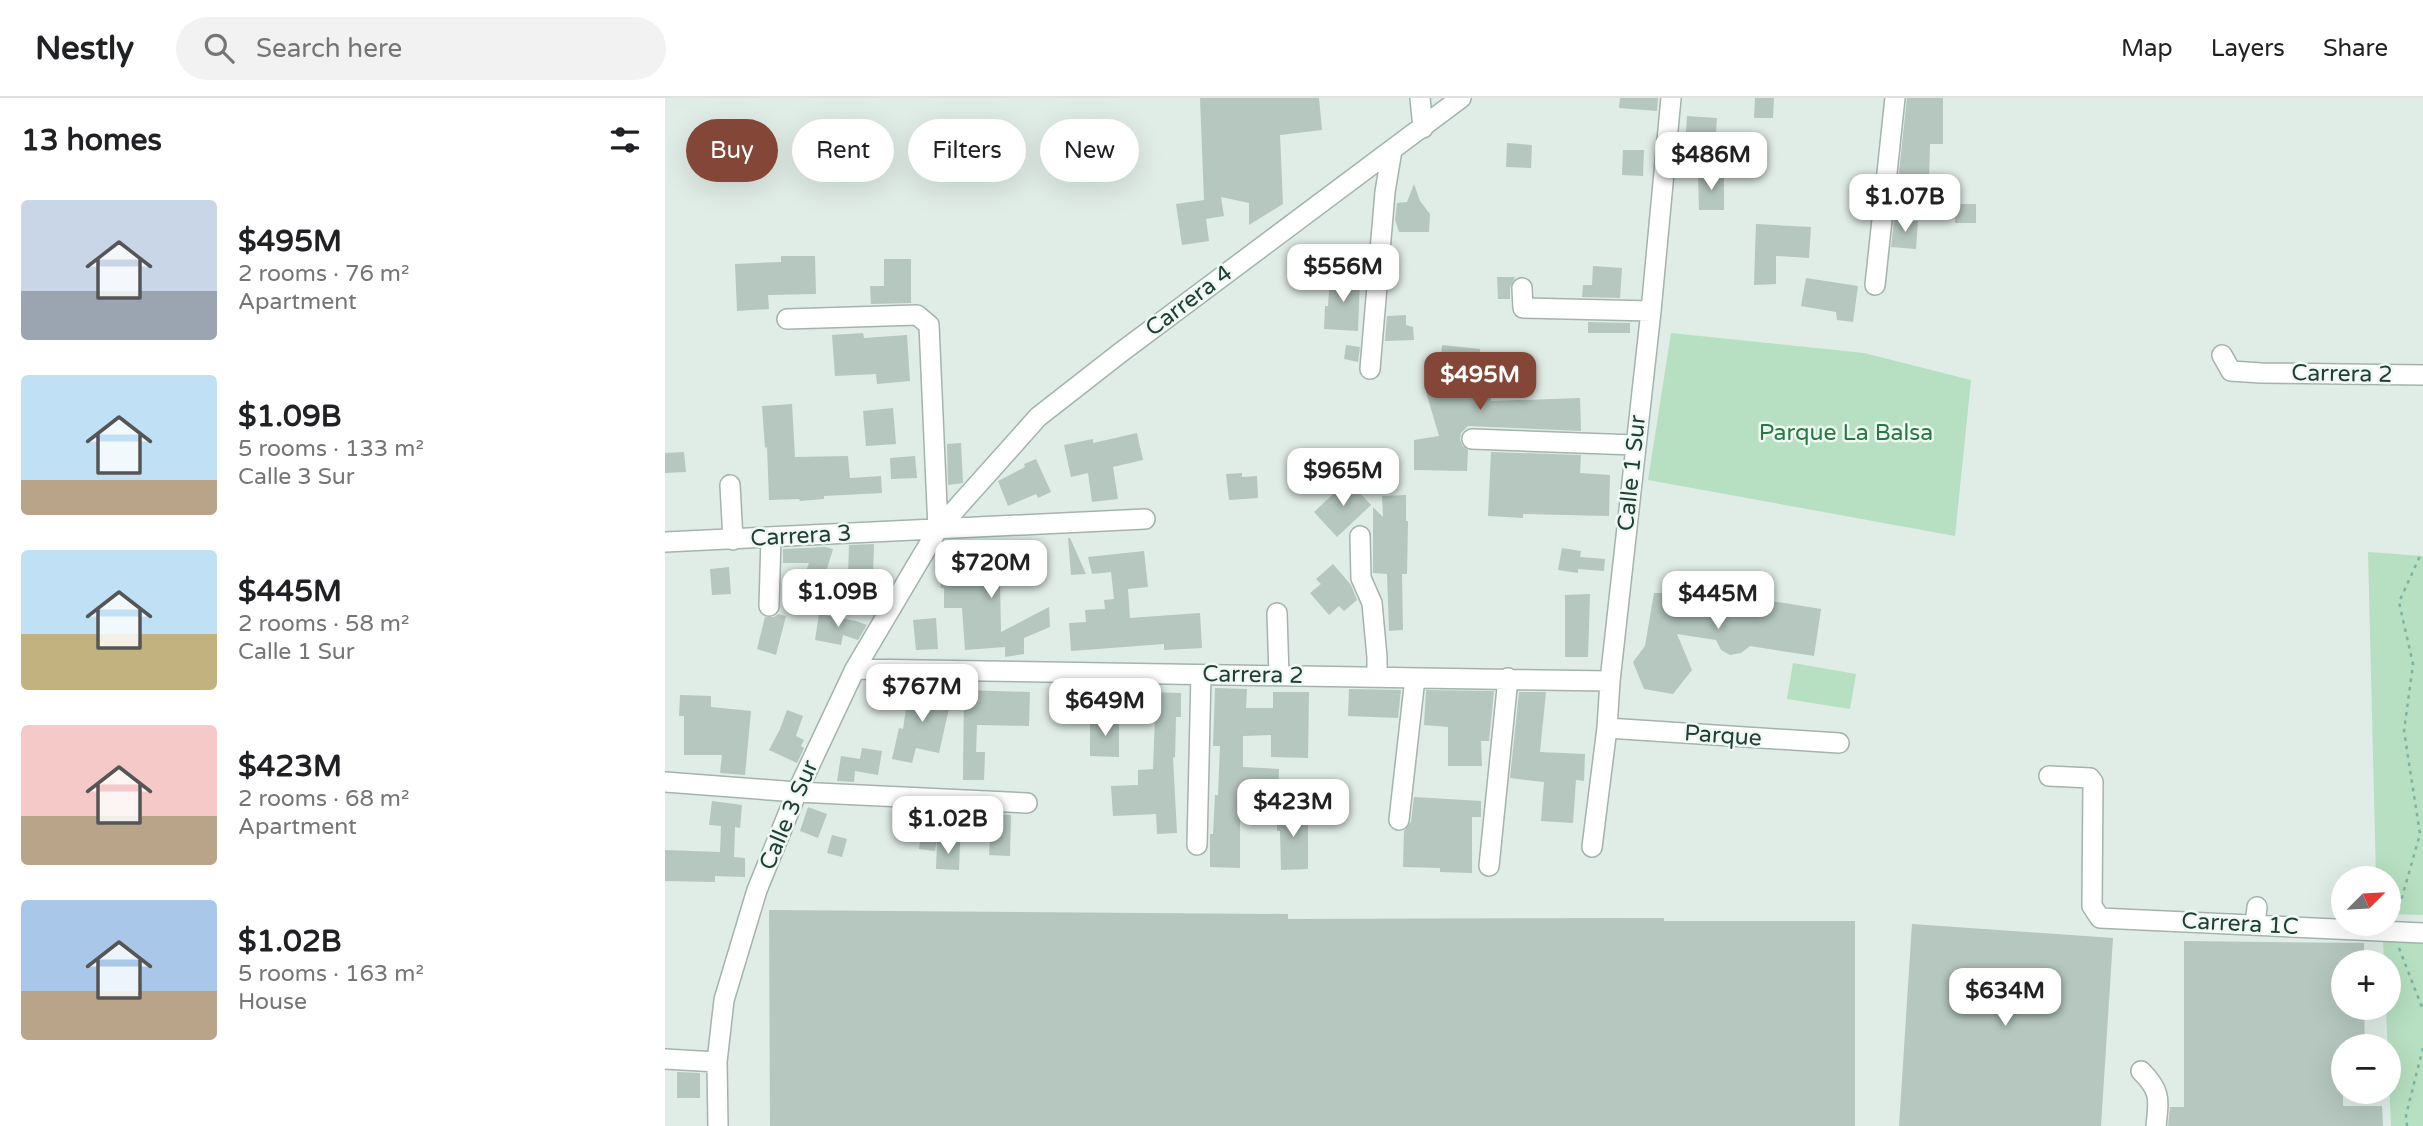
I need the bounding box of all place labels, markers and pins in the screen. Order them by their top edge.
pin: $486M [1662,132,1760,192]
pin: $1.07B [1848,174,1962,234]
pin: $556M [1294,244,1392,304]
pin: $495M [1431,352,1529,412]
pin: $965M [1294,448,1392,508]
pin: $720M [942,540,1040,600]
pin: $1.09B [781,570,895,629]
pin: $445M [1669,572,1767,631]
pin: $767M [873,664,971,724]
pin: $649M [1056,678,1154,738]
pin: $423M [1244,780,1342,839]
pin: $1.02B [891,796,1005,856]
pin: $634M [1956,968,2054,1028]

